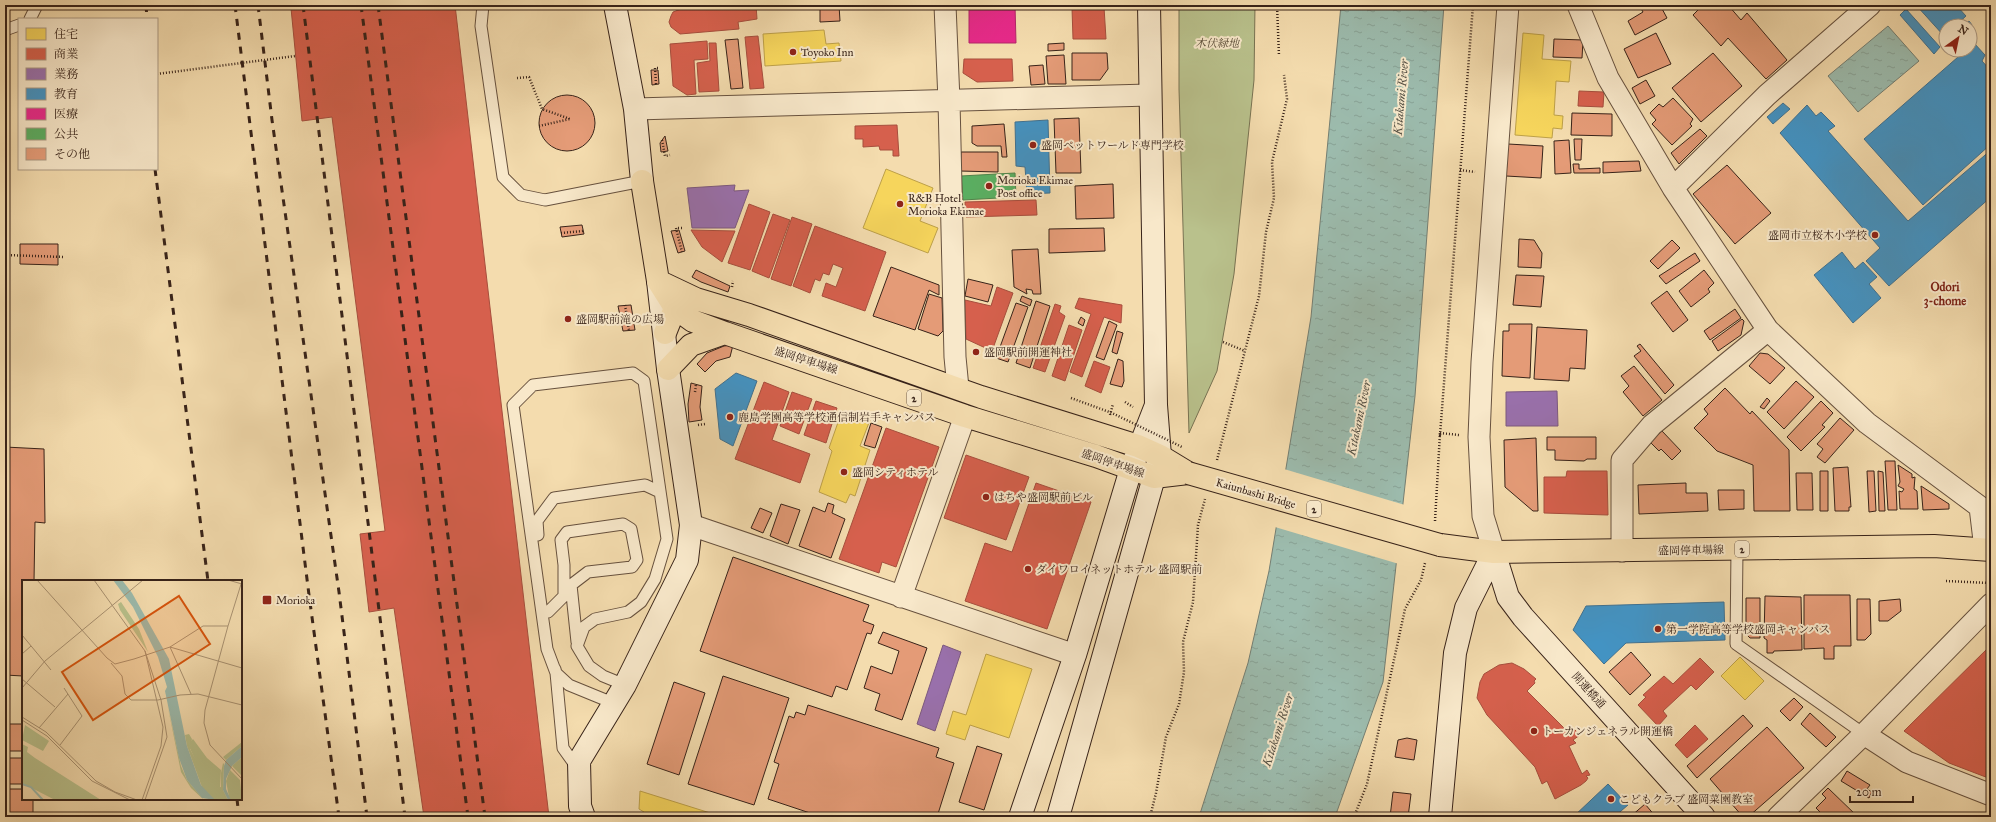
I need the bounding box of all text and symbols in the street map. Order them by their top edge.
legend [18,18,158,170]
north arrow [1938,18,1978,58]
text: N [1956,22,1971,38]
text: 住宅 [54,27,78,41]
park label: 木伏緑地 [1195,37,1240,50]
place label: Toyoko Inn [801,46,853,59]
text: 商業 [54,47,78,61]
marker: Toyoko Inn [788,47,798,57]
water label: Kitakami River [1391,58,1411,136]
text: 業務 [54,67,78,81]
text: 教育 [54,87,78,101]
text: 医療 [54,107,78,121]
text: 公共 [54,127,78,141]
place label: 盛岡ペットワールド専門学校 [1041,139,1184,152]
marker: 盛岡ペットワールド専門学校 [1028,140,1038,150]
text: その他 [54,147,90,161]
place label: Morioka Ekimae Post office [997,174,1073,200]
marker: Morioka Ekimae Post office [984,181,994,191]
place label: R&B Hotel Morioka Ekimae [908,192,984,218]
marker: R&B Hotel Morioka Ekimae [895,199,905,209]
place label: 盛岡市立桜木小学校 [1768,229,1867,242]
marker: 盛岡市立桜木小学校 [1870,230,1880,240]
district label: Odori 3-chome [1924,280,1966,309]
place label: 盛岡駅前滝の広場 [576,313,664,326]
marker: 盛岡駅前滝の広場 [563,314,573,324]
street label: 盛岡停車場線 [772,344,839,377]
place label: 盛岡駅前開運神社 [984,346,1072,359]
marker: 盛岡駅前開運神社 [971,347,981,357]
water label: Kitakami River [1344,378,1374,458]
road number: 2 [907,390,921,406]
place label: 鹿島学園高等学校通信制岩手キャンパス [738,411,935,424]
marker: 鹿島学園高等学校通信制岩手キャンパス [725,412,735,422]
street label: 盛岡停車場線 [1080,447,1146,480]
place label: 盛岡シティホテル [852,466,939,479]
marker: 盛岡シティホテル [839,467,849,477]
street label: Kaiunbashi Bridge [1215,476,1298,511]
place label: はちや盛岡駅前ビル [994,491,1093,504]
marker: はちや盛岡駅前ビル [981,492,991,502]
road number: 2 [1307,501,1321,517]
road number: 2 [1735,541,1749,557]
street label: 盛岡停車場線 [1658,543,1724,558]
place label: ダイワロイネットホテル 盛岡駅前 [1036,563,1202,576]
marker: ダイワロイネットホテル 盛岡駅前 [1023,564,1033,574]
inset map [22,580,242,800]
marker: Morioka [261,594,273,606]
place label: Morioka [276,594,316,607]
place label: 第一学院高等学校盛岡キャンパス [1666,623,1830,636]
marker: 第一学院高等学校盛岡キャンパス [1653,624,1663,634]
street label: 開運橋通 [1569,670,1608,711]
water label: Kitakami River [1259,691,1297,769]
place label: トーカンジェネラル開運橋 [1542,725,1673,738]
marker: トーカンジェネラル開運橋 [1529,726,1539,736]
scale bar [1850,778,1913,804]
text: 20 m [1856,785,1882,799]
place label: こどもクラブ 盛岡菜園教室 [1619,793,1753,806]
marker: こどもクラブ 盛岡菜園教室 [1606,794,1616,804]

